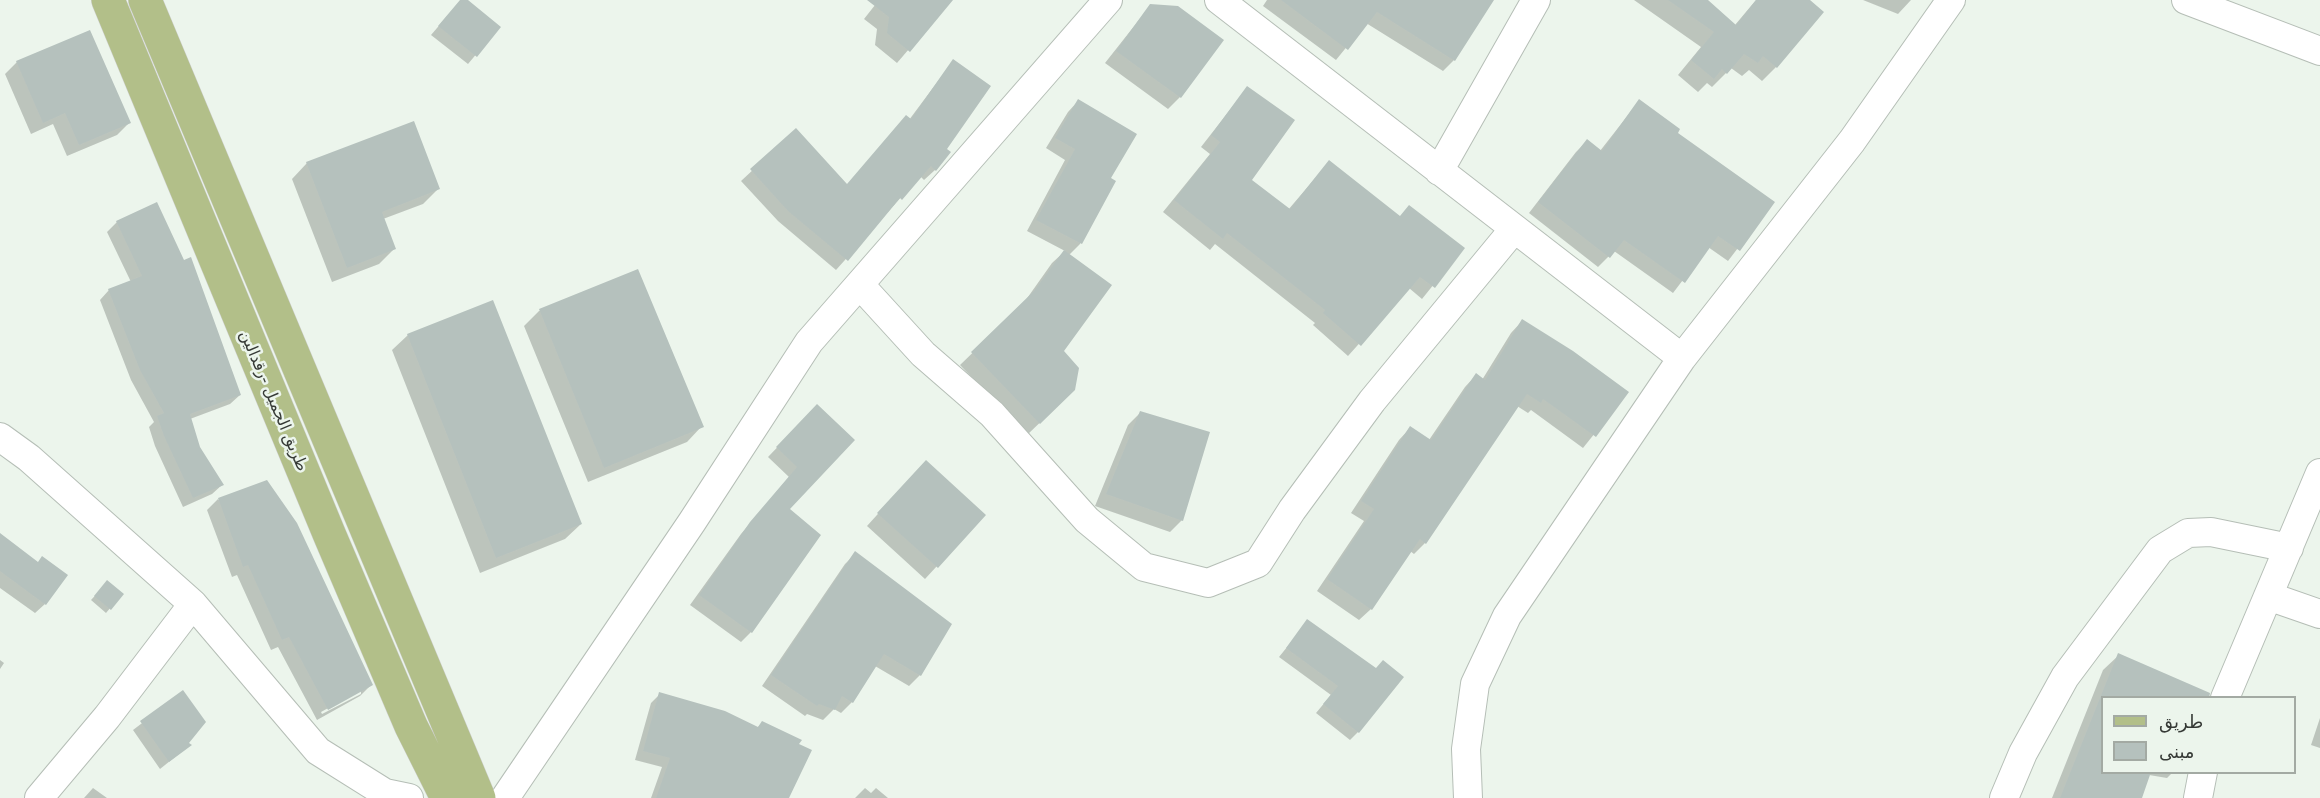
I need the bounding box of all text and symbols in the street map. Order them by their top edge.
street label: طريق الجميل -رقدالين [235,328,311,474]
legend [2101,696,2296,774]
text: طريق [2159,711,2203,732]
text: مبنى [2159,741,2195,762]

